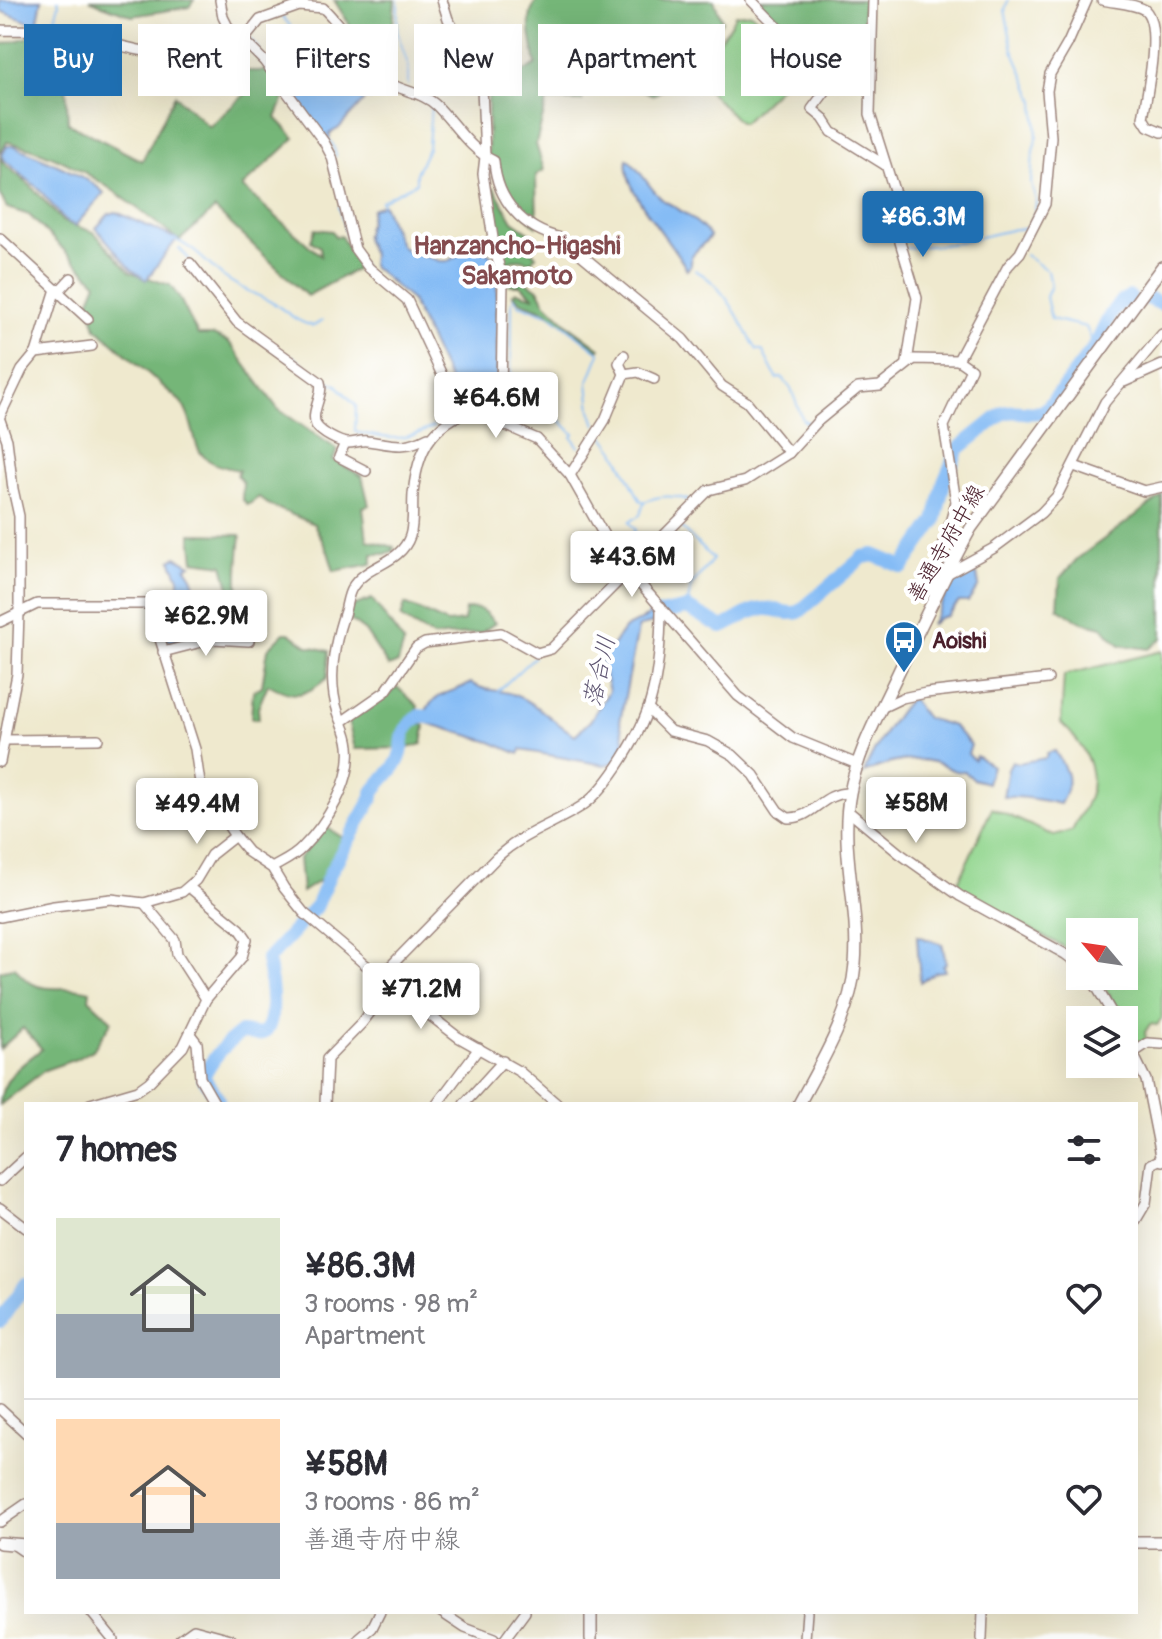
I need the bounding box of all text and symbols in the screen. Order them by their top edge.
chip: Buy [24,24,122,96]
chip: Rent [138,24,250,96]
chip: Filters [266,24,398,96]
chip: New [414,24,522,96]
chip: Apartment [538,24,725,96]
chip: House [741,24,870,96]
pin: ¥86.3M [858,191,988,259]
text: ¥86.3M [880,201,966,233]
district label: Hanzancho-Higashi Sakamoto [413,230,621,292]
pin: ¥64.6M [431,372,561,440]
text: ¥64.6M [452,382,540,414]
street label: 善通寺府中線 [901,479,991,608]
pin: ¥43.6M [567,531,697,599]
text: ¥43.6M [588,541,676,573]
pin: ¥62.9M [141,590,271,658]
text: ¥62.9M [163,600,249,632]
bus stop icon: Aoishi [883,619,925,674]
place label: Aoishi [932,627,986,655]
water label: 落合川 [577,633,622,709]
pin: ¥58M [869,777,963,845]
pin: ¥49.4M [132,778,262,846]
text: ¥58M [884,787,948,819]
text: ¥49.4M [154,788,240,820]
north arrow [1066,918,1138,990]
map controls [1066,918,1138,1078]
pin: ¥71.2M [356,963,486,1031]
text: ¥71.2M [381,973,461,1005]
button: layers [1066,1006,1138,1078]
icon: filters [1062,1128,1106,1172]
text: 7 homes [56,1129,177,1172]
text: ¥86.3M [304,1245,415,1288]
icon: home [120,1250,216,1346]
icon: heart [1062,1276,1106,1320]
text: 3 rooms · 98 m² [304,1288,478,1320]
text: Apartment [304,1320,425,1352]
text: ¥58M [304,1443,388,1486]
icon: home [120,1451,216,1547]
icon: heart [1062,1477,1106,1521]
text: 3 rooms · 86 m² [304,1486,480,1518]
text: 善通寺府中線 [304,1524,460,1556]

